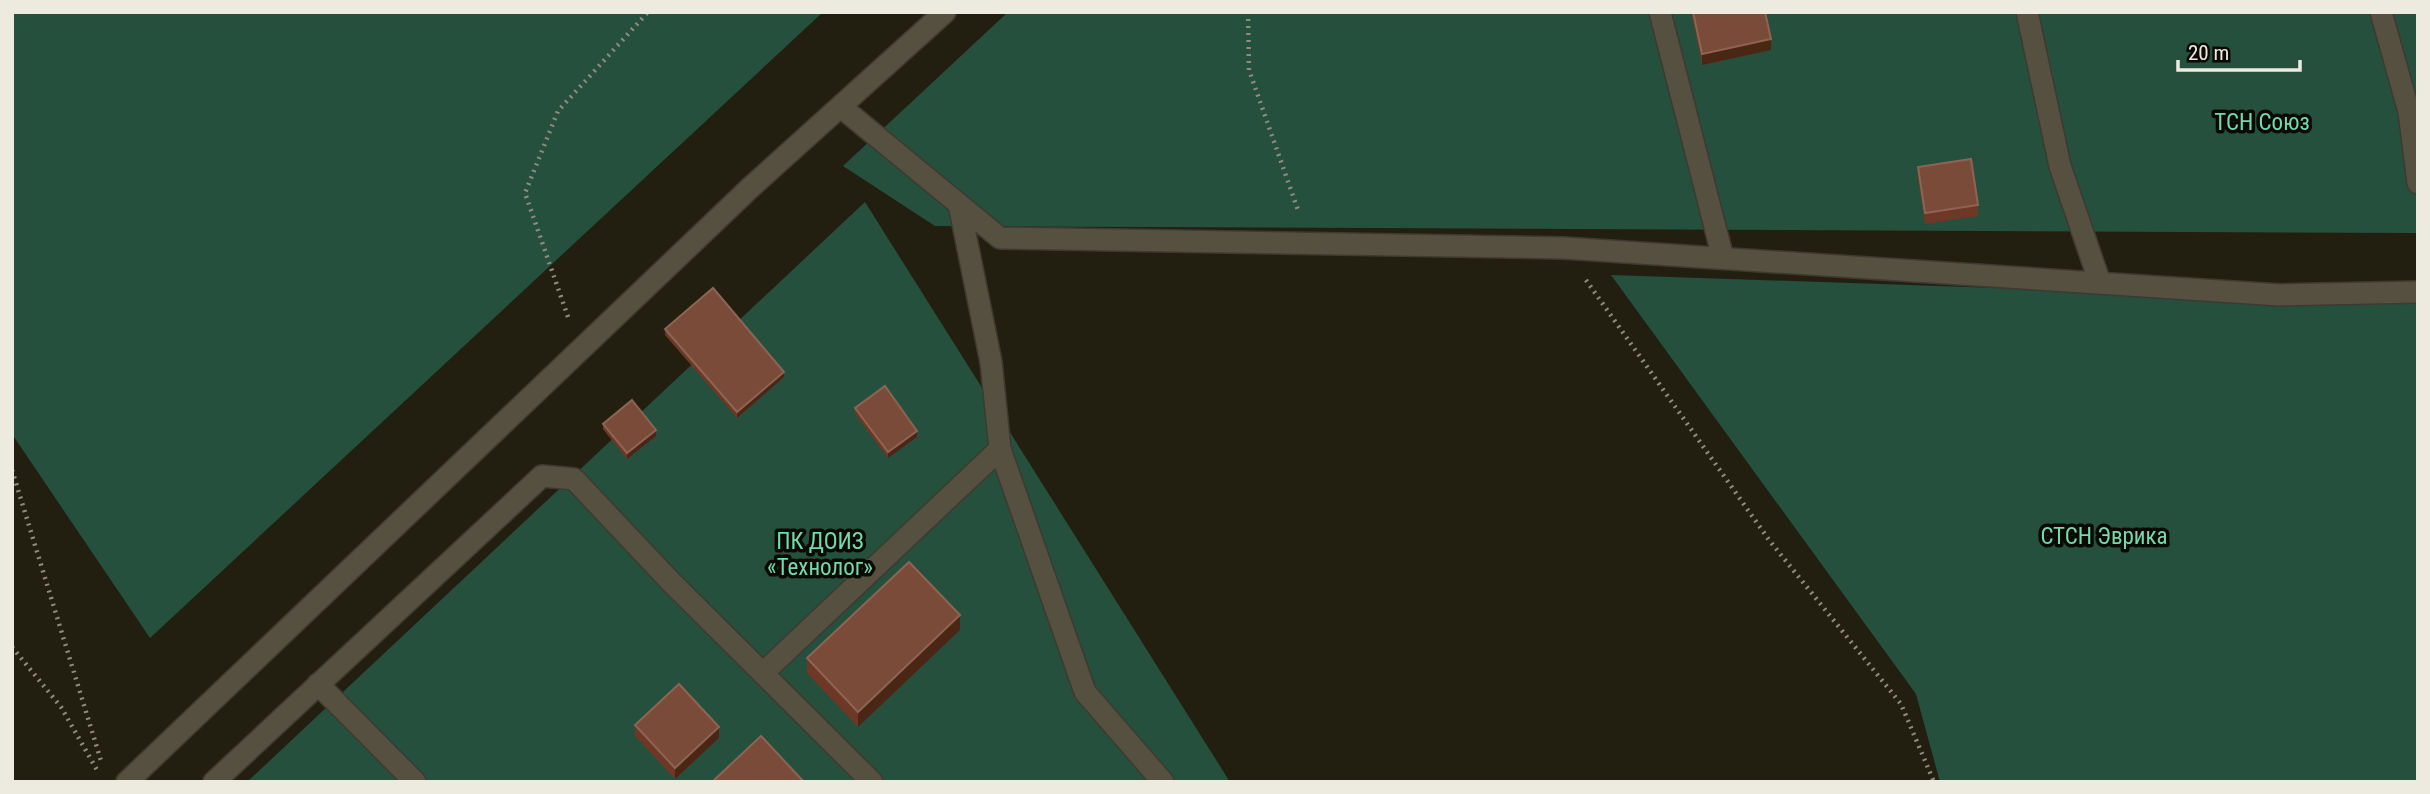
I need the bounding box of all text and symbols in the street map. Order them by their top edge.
scale bar [2178,28,2300,72]
text: 20 m [2188,41,2229,65]
park label: ТСН Союз [2214,109,2310,136]
park label: СТСН Эврика [2040,523,2168,550]
park label: ПК ДОИЗ «Технолог» [767,528,873,581]

